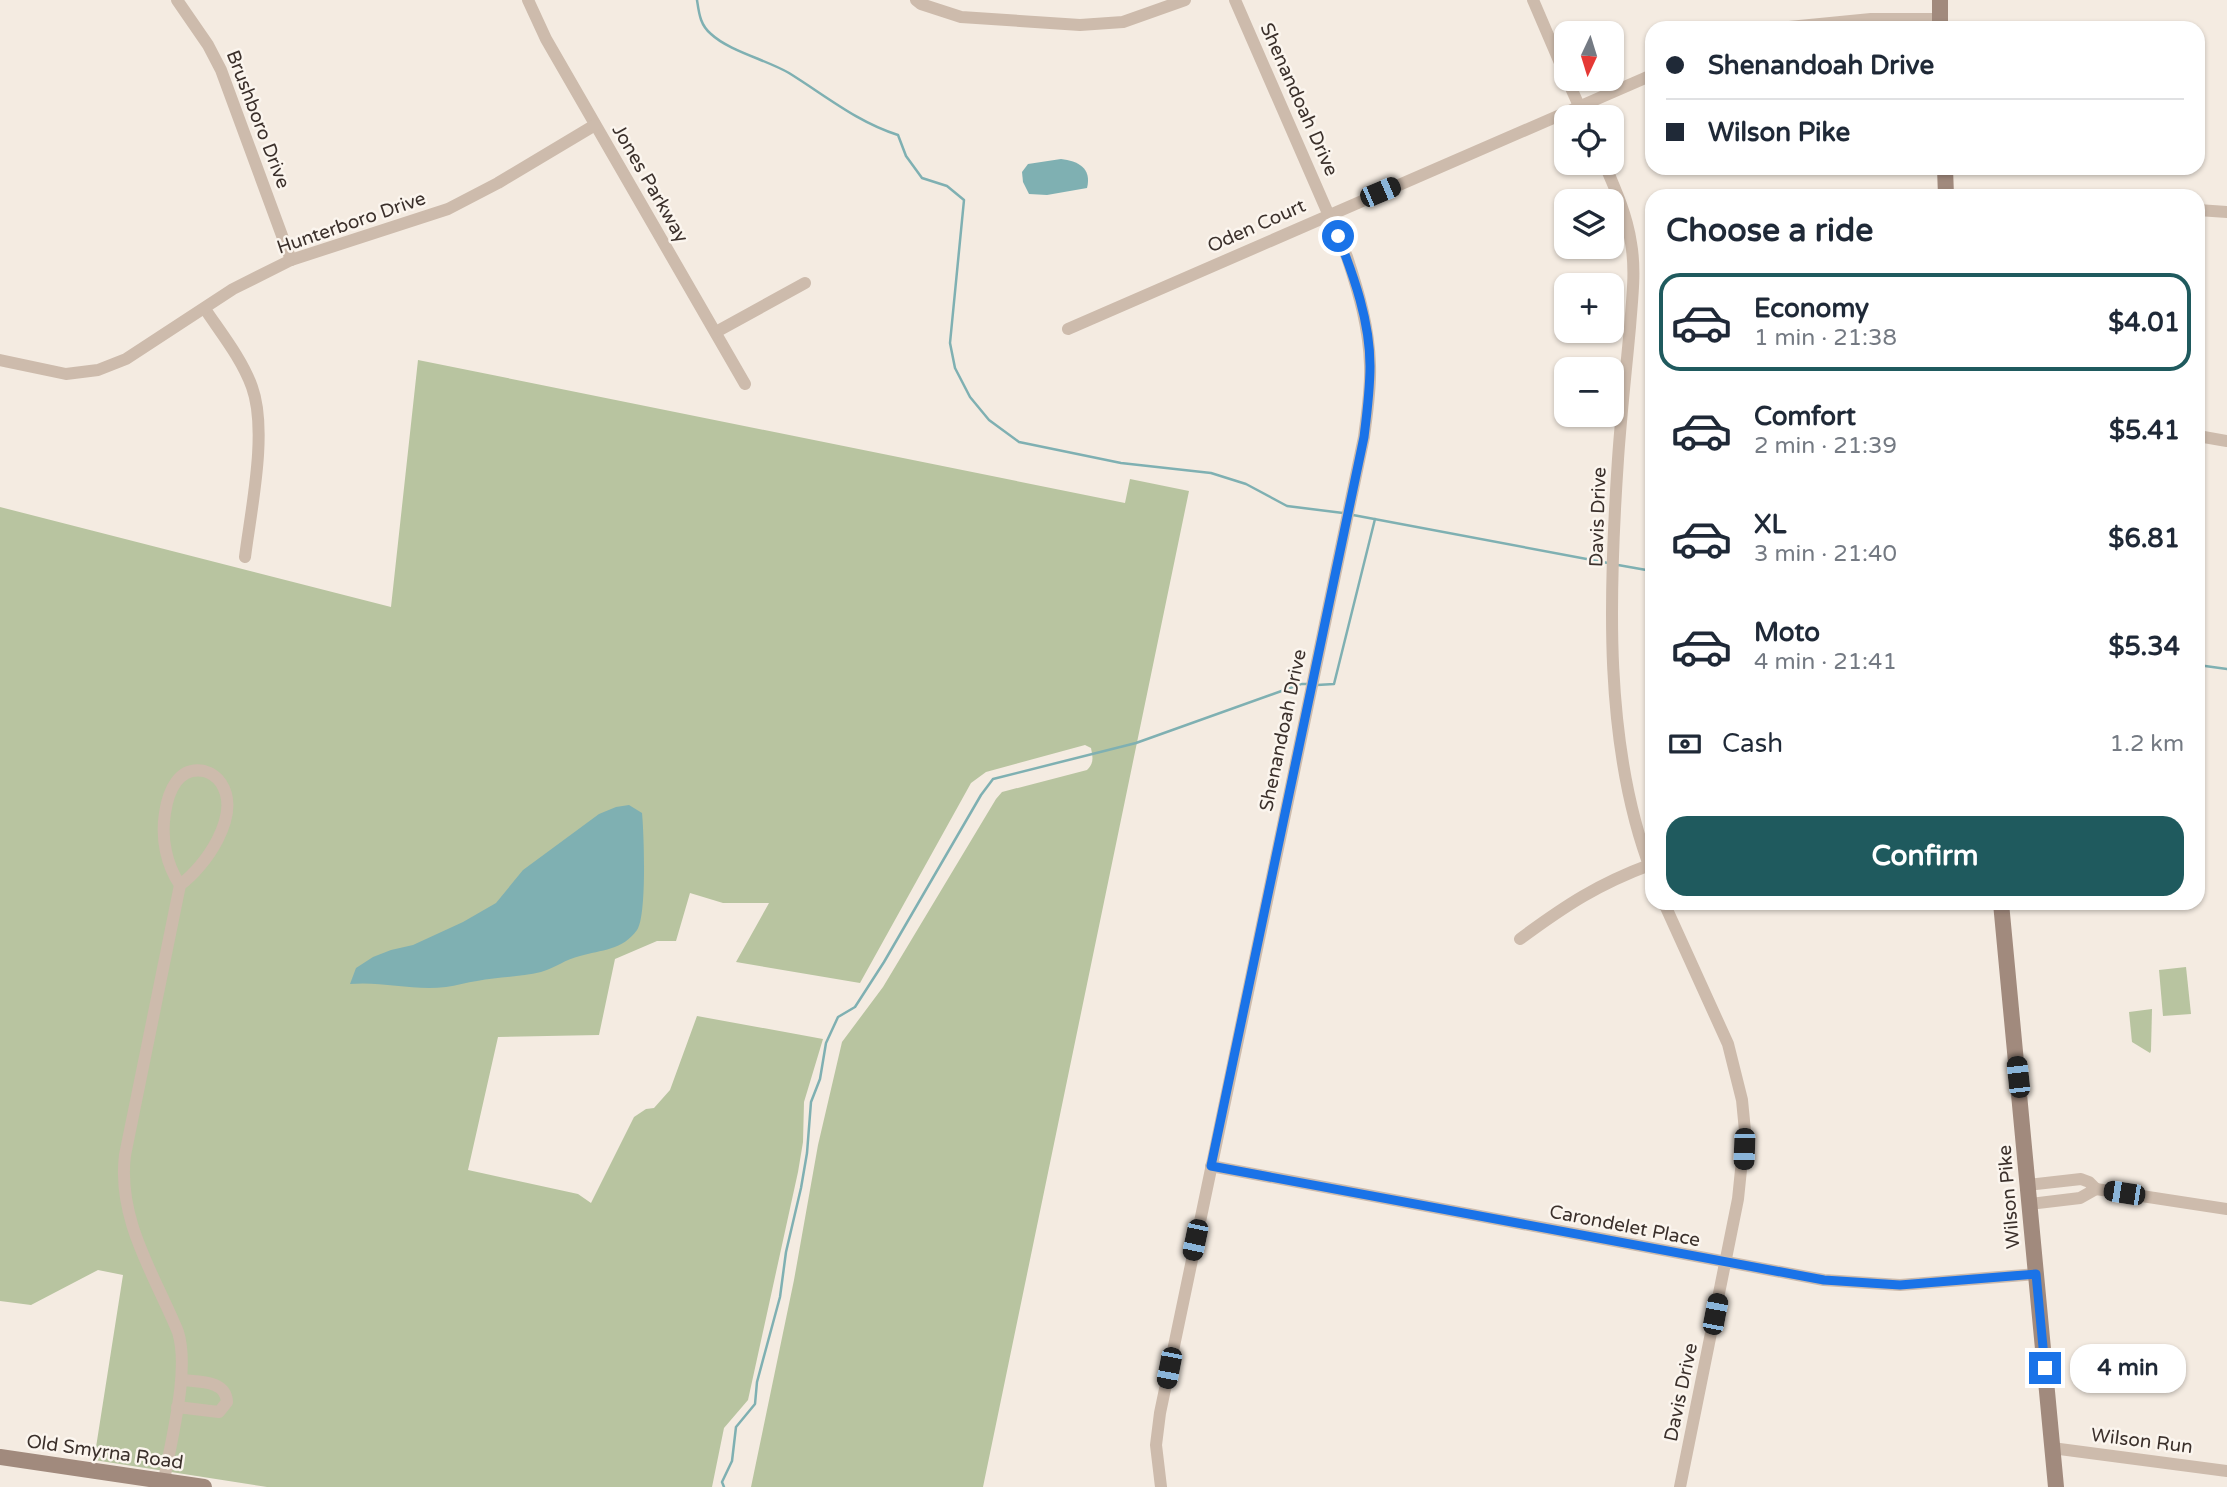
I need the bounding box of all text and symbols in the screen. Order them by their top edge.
street label: Shenandoah Drive [1255,19,1343,179]
north arrow [1554,21,1624,91]
map controls [1554,21,1624,427]
street label: Brushboro Drive [222,47,295,192]
text: Shenandoah Drive [1708,50,1934,81]
button: locate [1554,105,1624,175]
text: Wilson Pike [1708,117,1850,148]
street label: Jones Parkway [607,120,693,247]
car [1357,174,1404,210]
street label: Hunterboro Drive [274,187,429,259]
button: layers [1554,189,1624,259]
street label: Oden Court [1204,195,1309,257]
text: Choose a ride [1666,212,1873,250]
route start [1322,220,1354,252]
button: + [1554,273,1624,343]
icon: car [1670,291,1733,354]
text: Economy [1754,293,1869,324]
text: $4.01 [2108,307,2180,338]
text: 1 min · 21:38 [1754,324,1897,352]
button: − [1554,357,1624,427]
icon: car [1670,399,1733,462]
text: Comfort [1754,401,1856,432]
text: $5.41 [2109,415,2180,446]
text: 2 min · 21:39 [1754,432,1897,460]
street label: Davis Drive [1585,467,1611,568]
icon: car [1670,507,1733,570]
text: XL [1754,509,1786,540]
text: $6.81 [2108,523,2180,554]
text: 3 min · 21:40 [1754,540,1897,568]
icon: car [1670,615,1733,678]
text: Moto [1754,617,1820,648]
text: $5.34 [2108,631,2180,662]
street label: Shenandoah Drive [1255,647,1311,813]
text: 4 min · 21:41 [1754,648,1897,676]
icon: cash [1666,725,1704,763]
text: Cash [1722,728,1783,759]
text: 1.2 km [2110,730,2184,758]
button: Confirm [1666,816,2184,896]
car [2006,1055,2031,1099]
car [1733,1128,1756,1170]
street label: Wilson Pike [1994,1144,2024,1250]
car [2102,1179,2147,1207]
street label: Carondelet Place [1547,1201,1702,1251]
car [1181,1217,1210,1263]
car [1701,1291,1730,1337]
street label: Davis Drive [1660,1341,1702,1444]
callout: 4 min [2070,1344,2185,1392]
car [1155,1345,1184,1391]
route end [2029,1352,2061,1384]
text: 4 min [2097,1354,2159,1382]
street label: Wilson Run [2090,1424,2194,1458]
street label: Old Smyrna Road [25,1430,185,1474]

